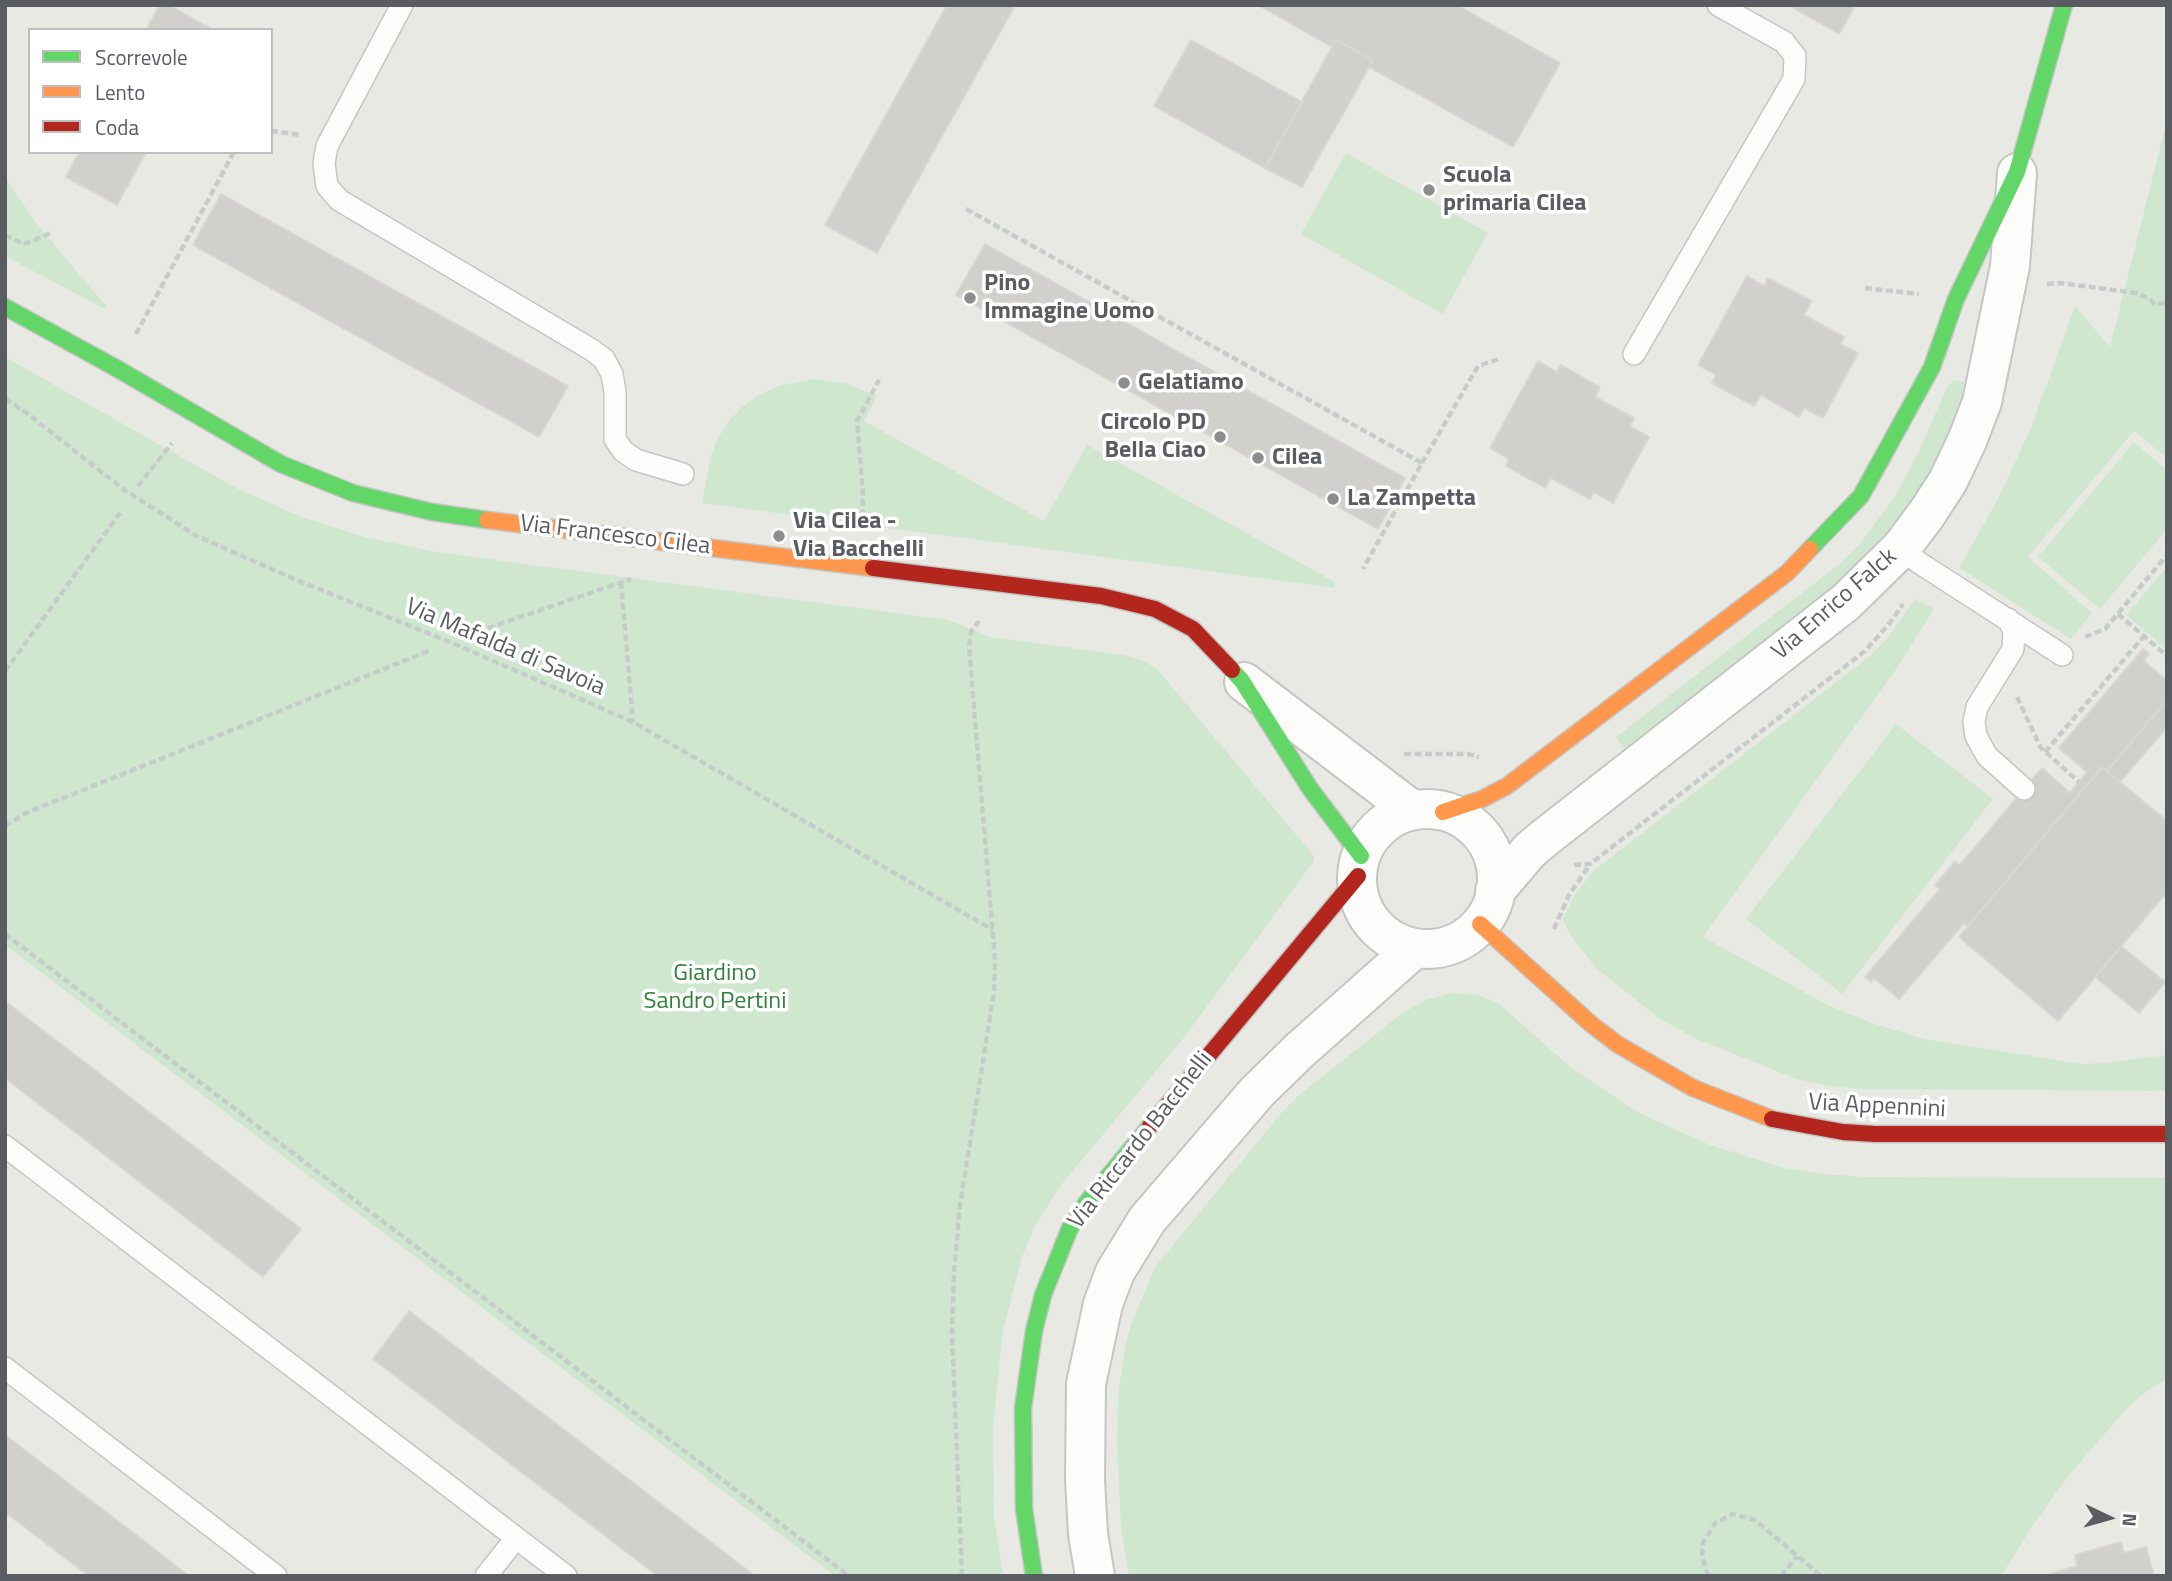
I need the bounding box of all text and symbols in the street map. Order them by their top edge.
legend [28,28,273,154]
text: Scorrevole [95,41,188,73]
text: Lento [95,76,145,108]
text: Coda [95,111,139,143]
place label: Scuola primaria Cilea [1443,162,1586,218]
marker: Scuola primaria Cilea [1421,182,1437,198]
place label: Pino Immagine Uomo [984,270,1154,326]
marker: Pino Immagine Uomo [962,290,978,306]
place label: Gelatiamo [1138,369,1244,397]
marker: Gelatiamo [1116,375,1132,391]
place label: Circolo PD Bella Ciao [1100,409,1206,465]
marker: Circolo PD Bella Ciao [1212,429,1228,445]
place label: Cilea [1272,444,1322,472]
marker: Cilea [1250,450,1266,466]
place label: La Zampetta [1347,485,1476,513]
marker: La Zampetta [1325,491,1341,507]
place label: Via Cilea - Via Bacchelli [793,508,924,564]
street label: Via Francesco Cilea [518,510,712,562]
marker: Via Cilea - Via Bacchelli [771,528,787,544]
street label: Via Enrico Falck [1767,543,1903,667]
street label: Via Mafalda di Savoia [401,593,609,703]
park label: Giardino Sandro Pertini [643,960,787,1016]
street label: Via Riccardo Bacchelli [1063,1047,1219,1235]
street label: Via Appennini [1808,1089,1946,1125]
north arrow [2074,1483,2144,1553]
text: N [2115,1512,2145,1528]

